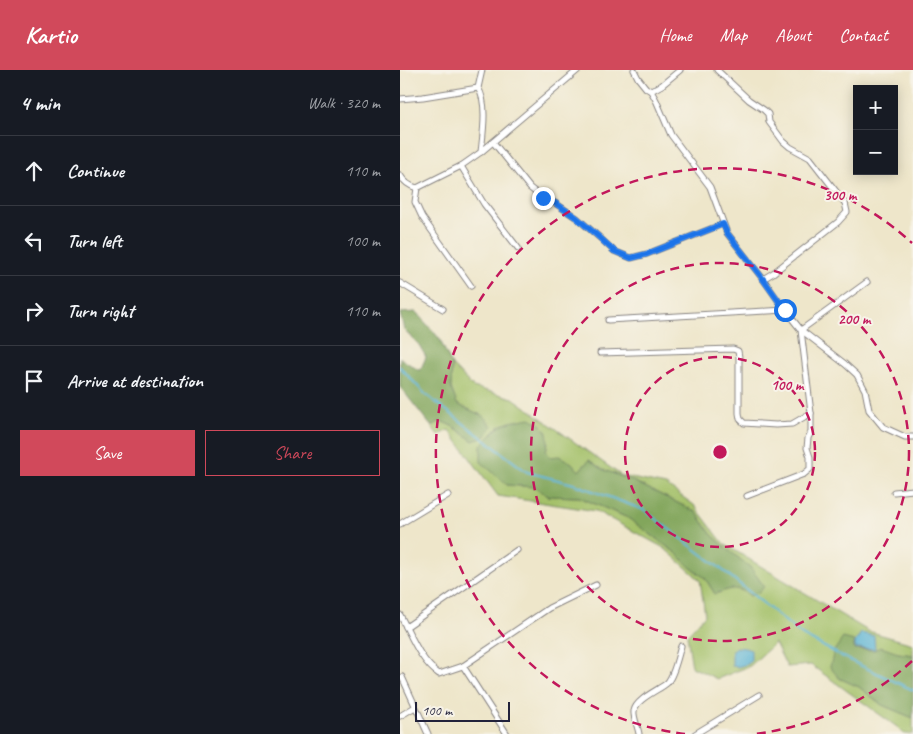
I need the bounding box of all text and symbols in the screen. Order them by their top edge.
text: Kartio [25,20,77,50]
text: Home [659,24,692,46]
text: Map [720,24,747,46]
text: About [775,24,811,46]
text: Contact [839,24,888,46]
map controls [853,85,898,175]
button: + [853,85,898,130]
text: 4 min [20,90,60,116]
text: Walk · 320 m [308,93,380,113]
button: − [853,130,898,175]
icon: ahead [20,157,48,185]
text: Continue [67,159,124,183]
text: 110 m [346,161,380,181]
text: 300 m [824,186,858,205]
route end [532,187,555,210]
icon: left [20,227,48,255]
text: Turn left [67,229,122,253]
text: 100 m [346,231,380,251]
icon: right [20,297,48,325]
text: Turn right [67,299,134,323]
route start [774,299,797,322]
text: 110 m [346,301,380,321]
text: 200 m [838,310,872,329]
icon: arrive [20,367,48,395]
text: Arrive at destination [67,369,203,393]
text: 100 m [771,376,805,395]
button: Save [20,430,195,476]
button: Share [205,430,380,476]
centre of rings [711,443,729,461]
scale bar [415,699,510,722]
text: 100 m [422,702,452,719]

